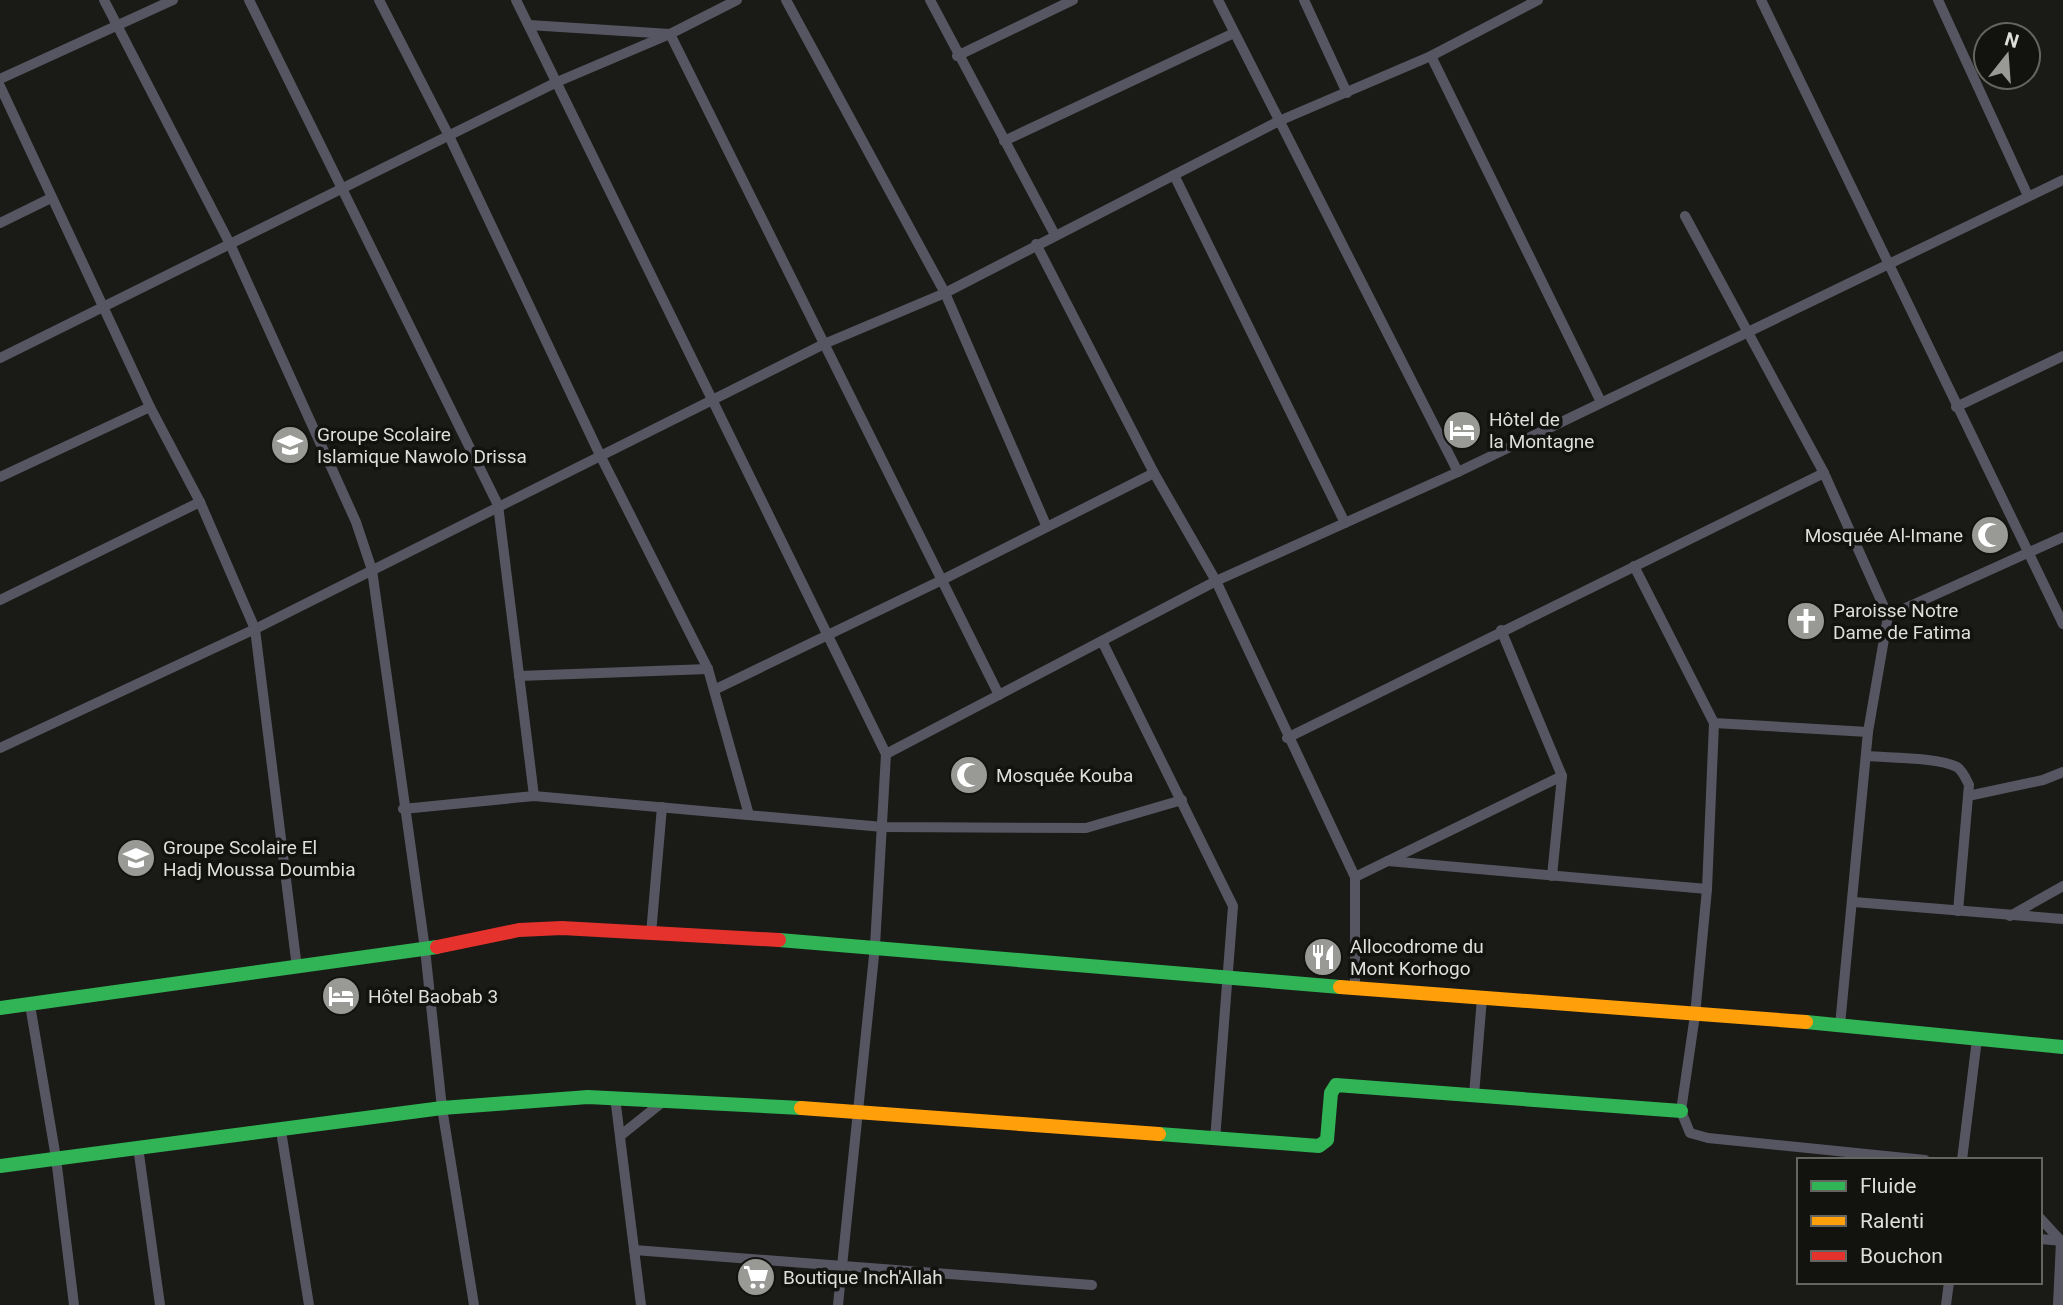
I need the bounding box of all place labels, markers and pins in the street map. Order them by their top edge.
place label: Hôtel de la Montagne [1489,408,1594,453]
hotel icon: Hôtel de la Montagne [1441,409,1483,451]
place label: Groupe Scolaire Islamique Nawolo Drissa [317,423,527,468]
school or university icon: Groupe Scolaire Islamique Nawolo Drissa [269,424,311,466]
mosque icon: Mosquée Al-Imane [1969,514,2011,556]
place label: Mosquée Al-Imane [1805,524,1963,547]
place label: Paroisse Notre Dame de Fatima [1833,599,1971,644]
church icon: Paroisse Notre Dame de Fatima [1785,600,1827,642]
mosque icon: Mosquée Kouba [948,754,990,796]
place label: Mosquée Kouba [996,764,1133,787]
place label: Groupe Scolaire El Hadj Moussa Doumbia [163,836,356,881]
school or university icon: Groupe Scolaire El Hadj Moussa Doumbia [115,837,157,879]
place label: Allocodrome du Mont Korhogo [1350,935,1484,980]
restaurant icon: Allocodrome du Mont Korhogo [1302,936,1344,978]
hotel icon: Hôtel Baobab 3 [320,975,362,1017]
place label: Hôtel Baobab 3 [368,985,498,1008]
supermarket icon: Boutique Inch'Allah [735,1256,777,1298]
place label: Boutique Inch'Allah [783,1266,943,1289]

